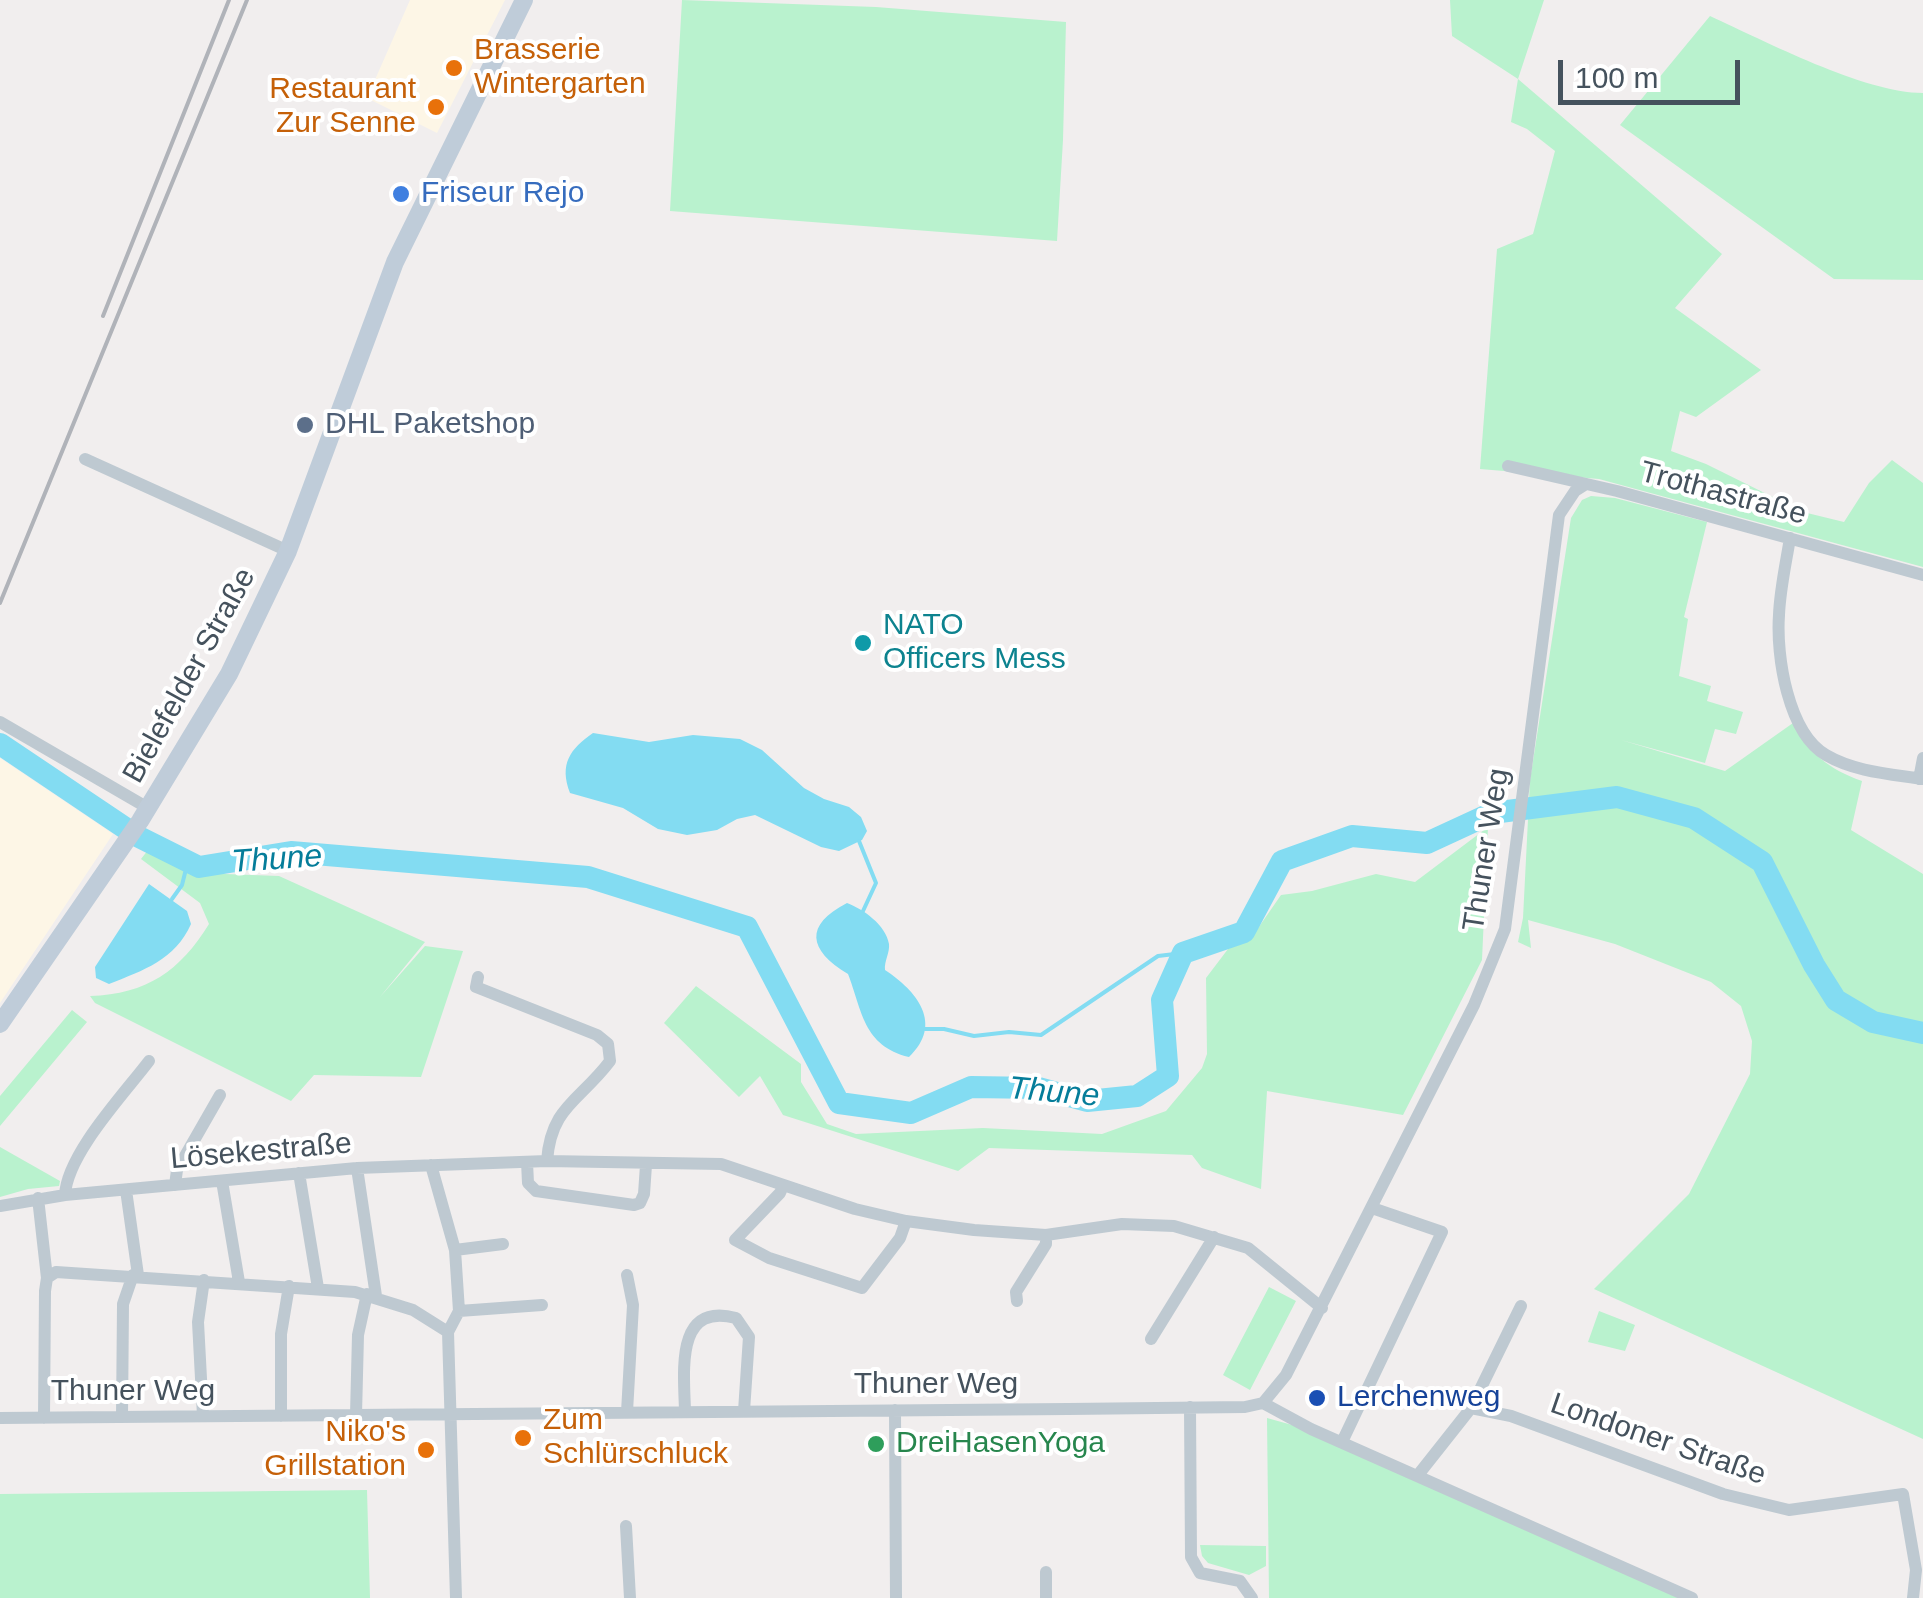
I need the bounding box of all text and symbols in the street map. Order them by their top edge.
place label: Brasserie Wintergarten [474,33,646,104]
scale bar [1563,40,1746,102]
marker: Brasserie Wintergarten [443,57,465,79]
text: 100 m [1575,61,1658,94]
place label: Restaurant Zur Senne [269,72,416,142]
marker: Restaurant Zur Senne [425,96,447,118]
place label: Friseur Rejo [421,176,584,212]
marker: Friseur Rejo [390,183,412,205]
place label: DHL Paketshop [325,407,535,443]
marker: DHL Paketshop [294,414,316,436]
street label: Trothastraße [1636,455,1810,533]
street label: Bielefelder Straße [116,562,264,790]
place label: NATO Officers Mess [883,608,1066,678]
marker: NATO Officers Mess [852,632,874,654]
street label: Thuner Weg [1456,766,1518,934]
water label: Thune [230,838,324,882]
water label: Thune [1007,1070,1101,1116]
street label: Lösekestraße [169,1126,353,1178]
street label: Thuner Weg [854,1367,1018,1403]
street label: Thuner Weg [51,1374,215,1410]
place label: Lerchenweg [1337,1380,1500,1416]
street label: Londoner Straße [1546,1386,1770,1494]
marker: Lerchenweg [1306,1387,1328,1409]
place label: Zum Schlürschluck [543,1403,728,1474]
place label: Niko's Grillstation [264,1415,406,1486]
place label: DreiHasenYoga [896,1426,1105,1462]
marker: Zum Schlürschluck [512,1427,534,1449]
marker: DreiHasenYoga [865,1433,887,1455]
marker: Niko's Grillstation [415,1439,437,1461]

